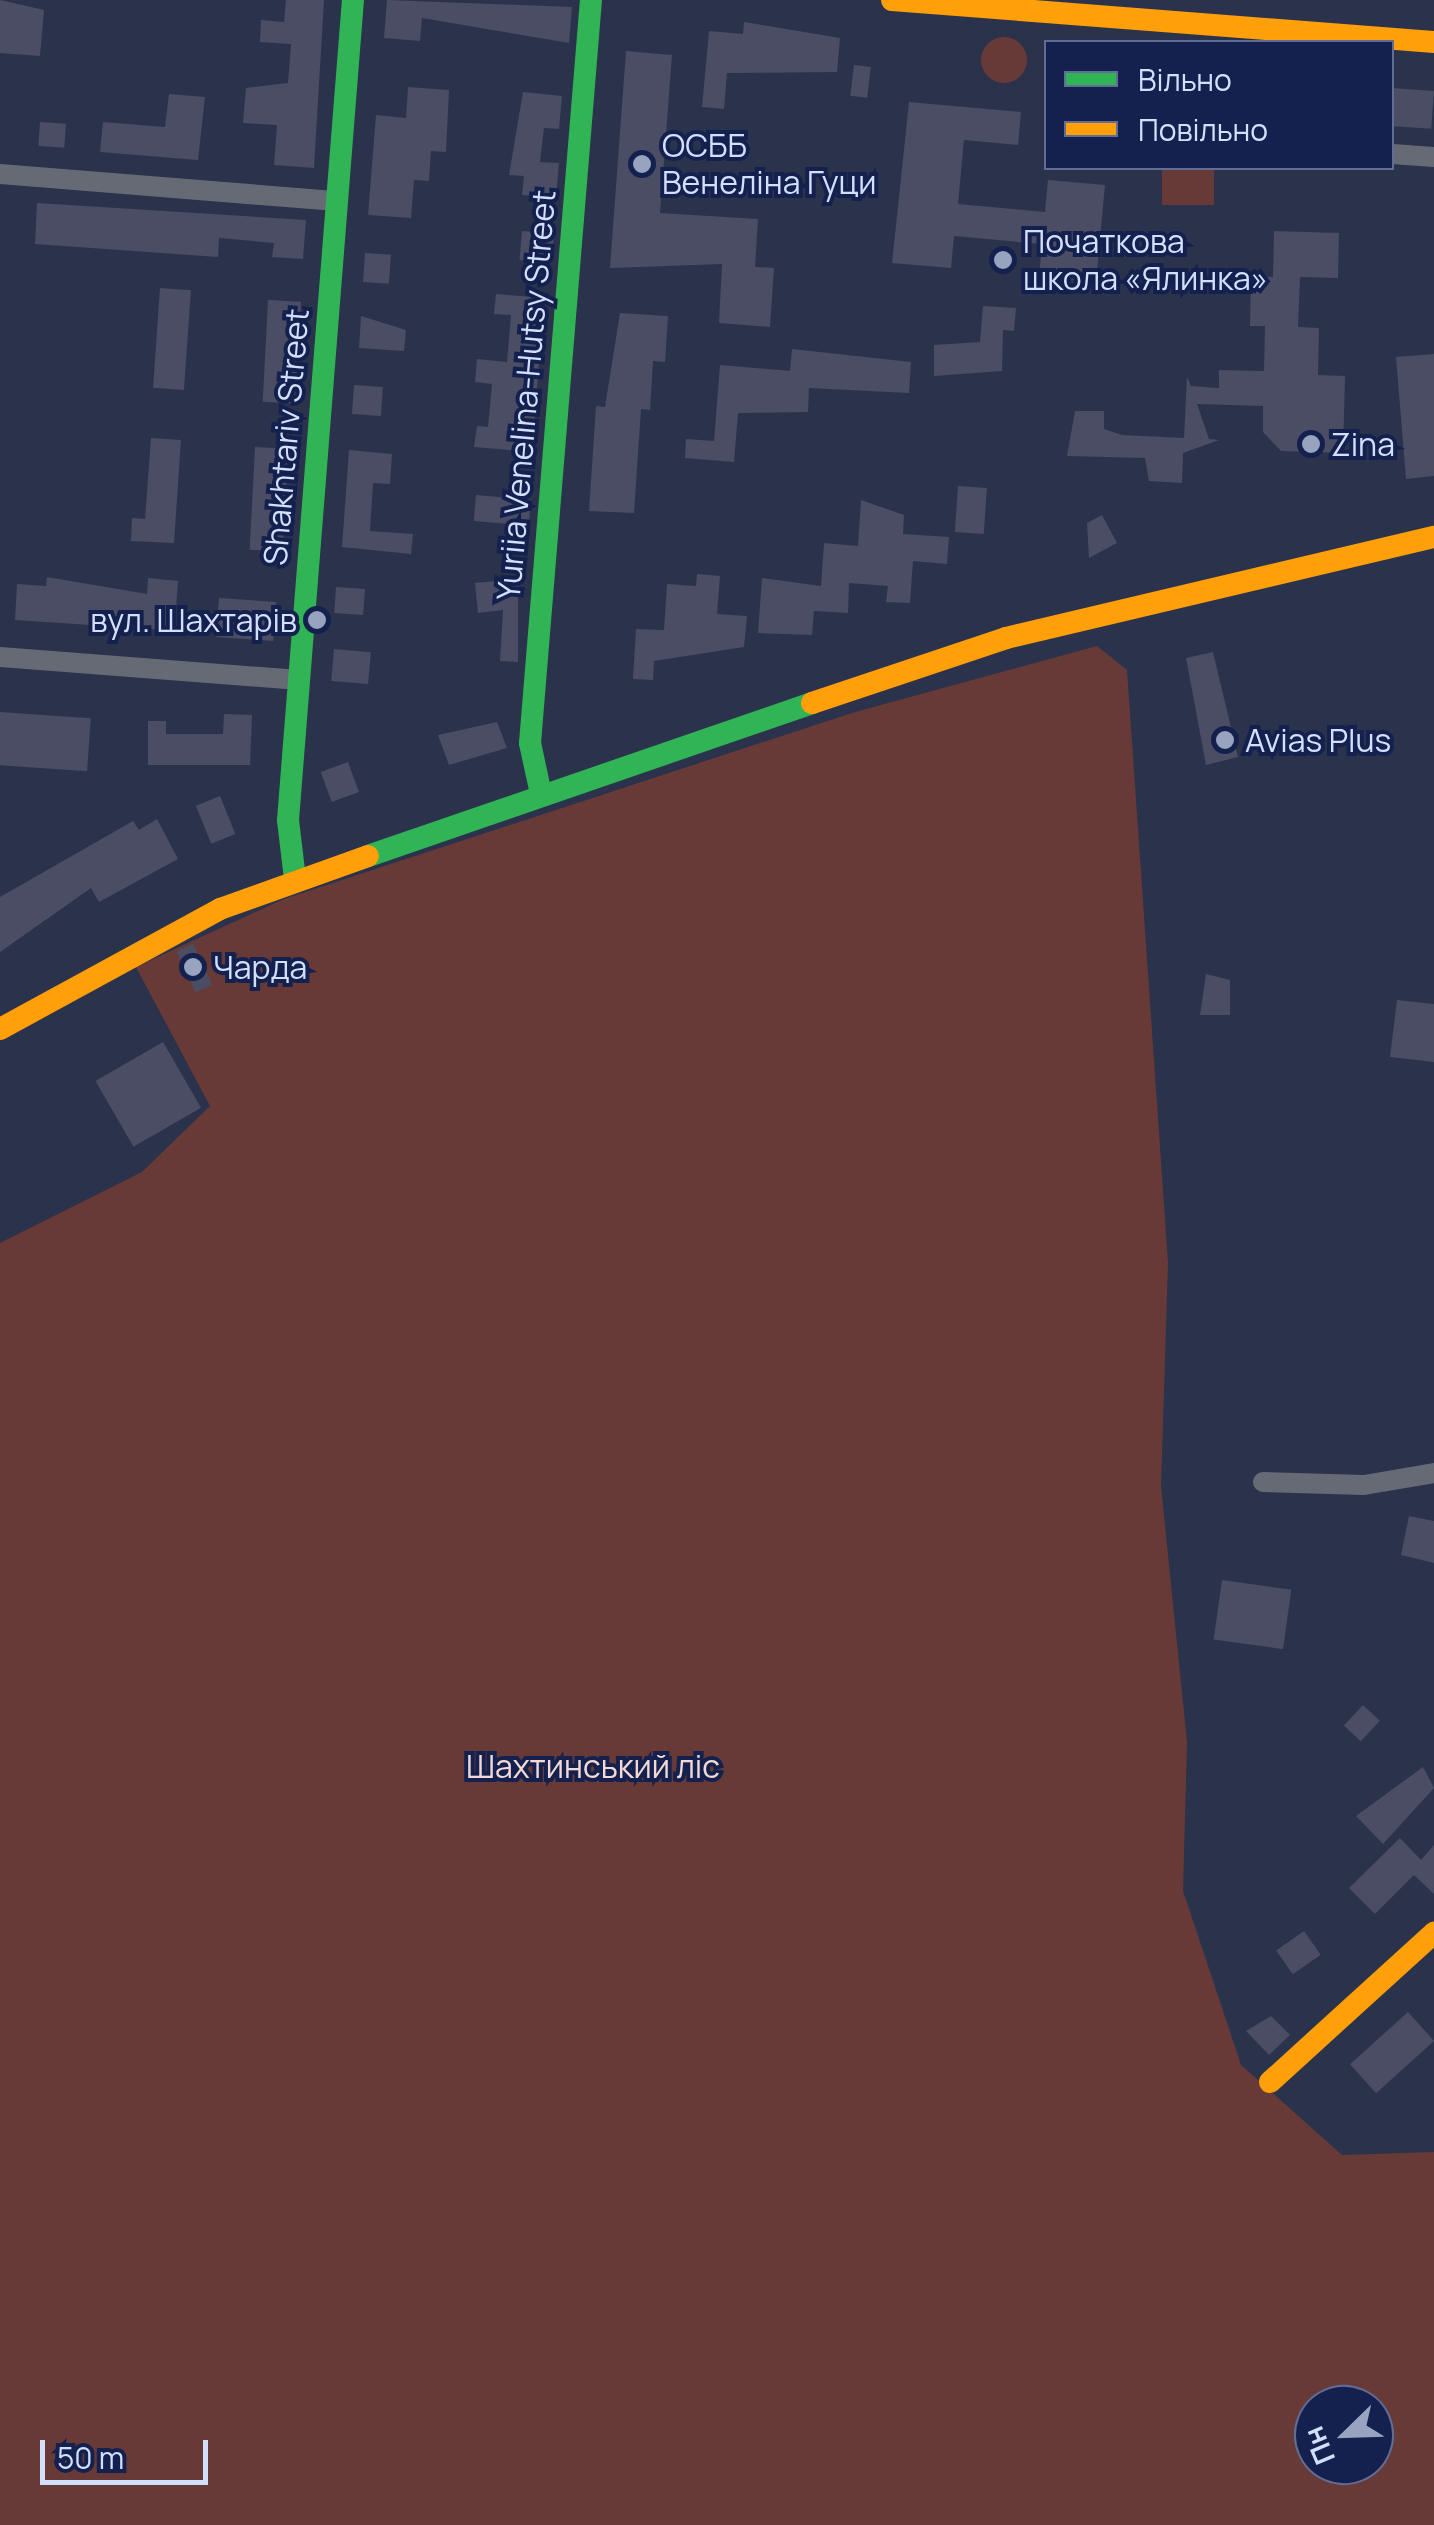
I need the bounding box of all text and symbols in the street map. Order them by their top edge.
legend [1044,40,1394,170]
text: Вільно [1138,59,1232,100]
text: Повільно [1138,109,1268,150]
place label: ОСББ Венеліна Гуци [662,127,876,202]
marker: ОСББ Венеліна Гуци [631,153,653,175]
street label: Yuriia Venelina-Hutsy Street [489,188,563,602]
place label: Початкова школа «Ялинка» [1023,223,1268,298]
marker: Початкова школа «Ялинка» [992,249,1014,271]
street label: Shakhtariv Street [256,307,316,567]
place label: Zina [1331,425,1395,463]
marker: Zina [1300,433,1322,455]
place label: вул. Шахтарів [90,601,297,639]
marker: вул. Шахтарів [306,609,328,631]
place label: Avias Plus [1245,721,1391,759]
marker: Avias Plus [1214,729,1236,751]
place label: Чарда [213,948,307,986]
marker: Чарда [182,956,204,978]
park label: Шахтинський ліс [466,1747,720,1785]
north arrow [1294,2385,1394,2485]
scale bar [45,2420,212,2482]
text: Пн [1293,2421,1343,2471]
text: 50 m [57,2437,124,2478]

